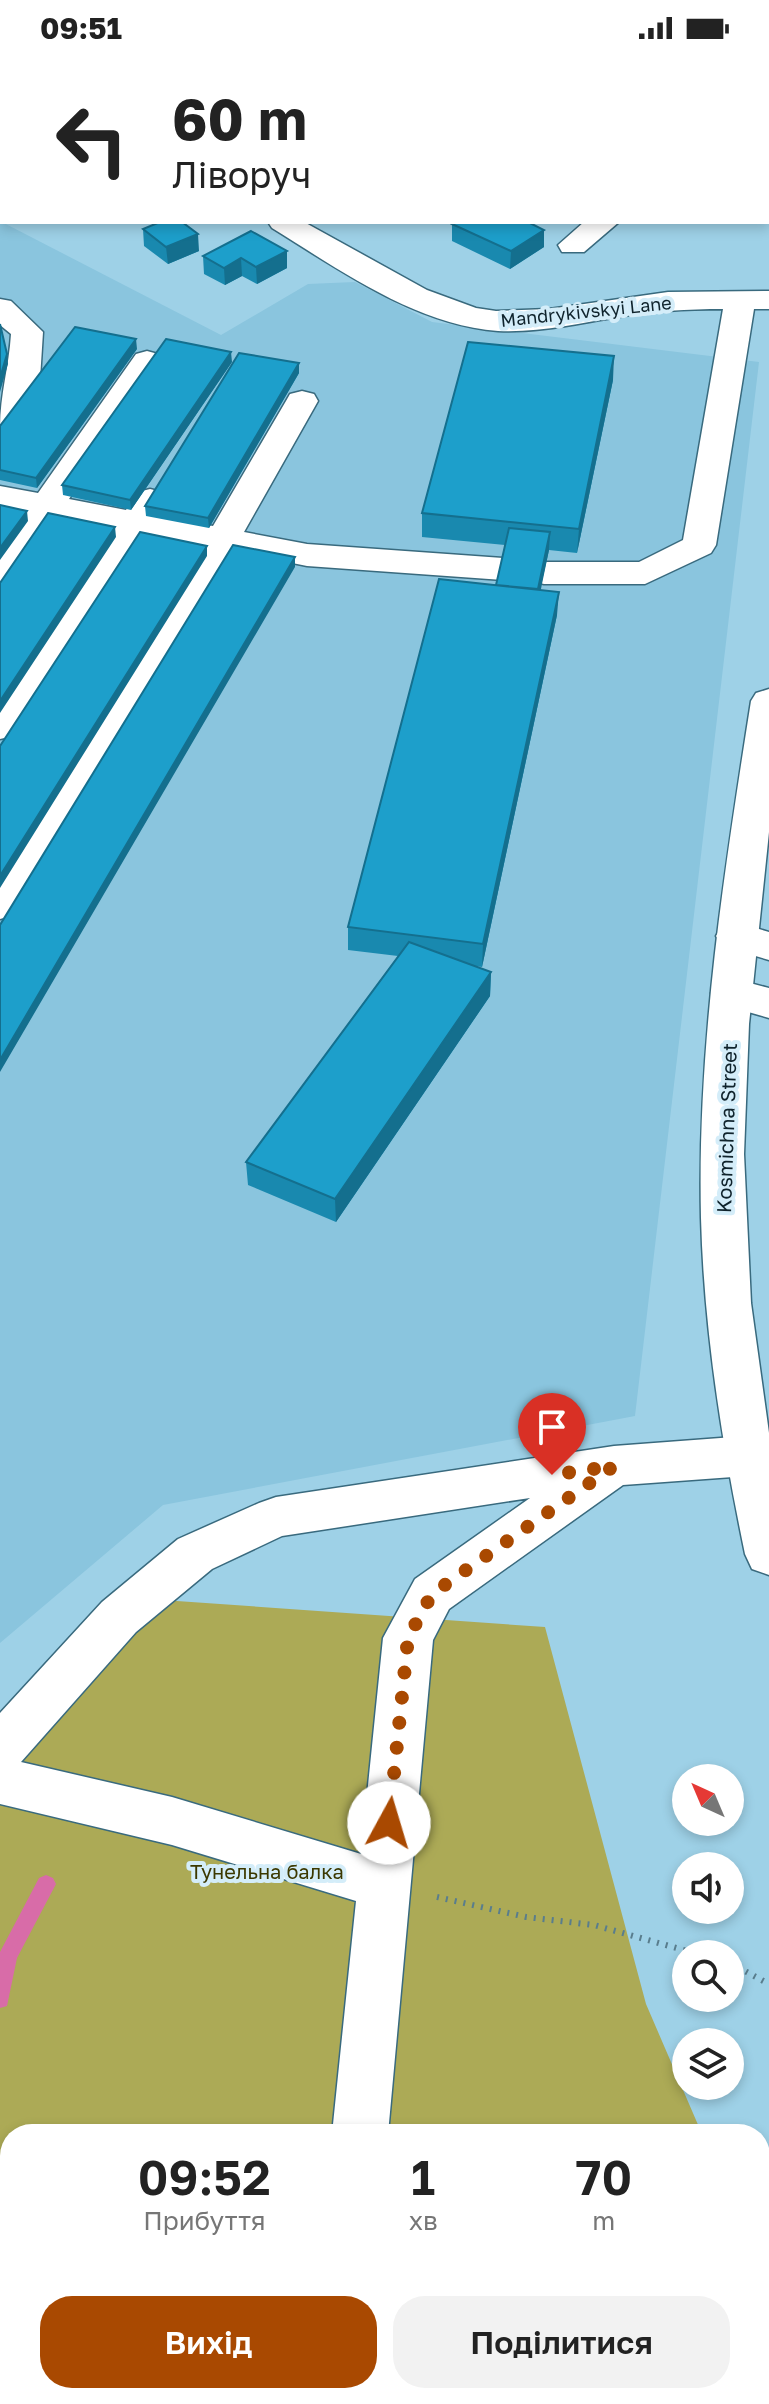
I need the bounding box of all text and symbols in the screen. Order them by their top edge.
text: 09:51 [40,10,122,46]
text: 60 m [172,85,307,152]
icon: left [40,88,144,192]
text: Ліворуч [172,153,311,196]
street label: Mandrykivskyi Lane [499,291,673,331]
street label: Kosmichna Street [711,1043,741,1213]
pin [518,1393,586,1475]
icon: arrive [530,1405,574,1449]
north arrow [672,1764,744,1836]
map controls [672,1764,744,2100]
position arrow [347,1781,431,1865]
button: sound [672,1852,744,1924]
park label: Тунельна балка [190,1859,344,1883]
button: search [672,1940,744,2012]
button: layers [672,2028,744,2100]
text: 09:52 [138,2148,271,2206]
text: 1 [411,2148,435,2206]
text: 70 [576,2148,632,2206]
text: Прибуття [143,2205,265,2236]
text: хв [409,2205,438,2236]
text: m [592,2205,615,2236]
button: Вихід [40,2296,377,2388]
button: Поділитися [393,2296,730,2388]

